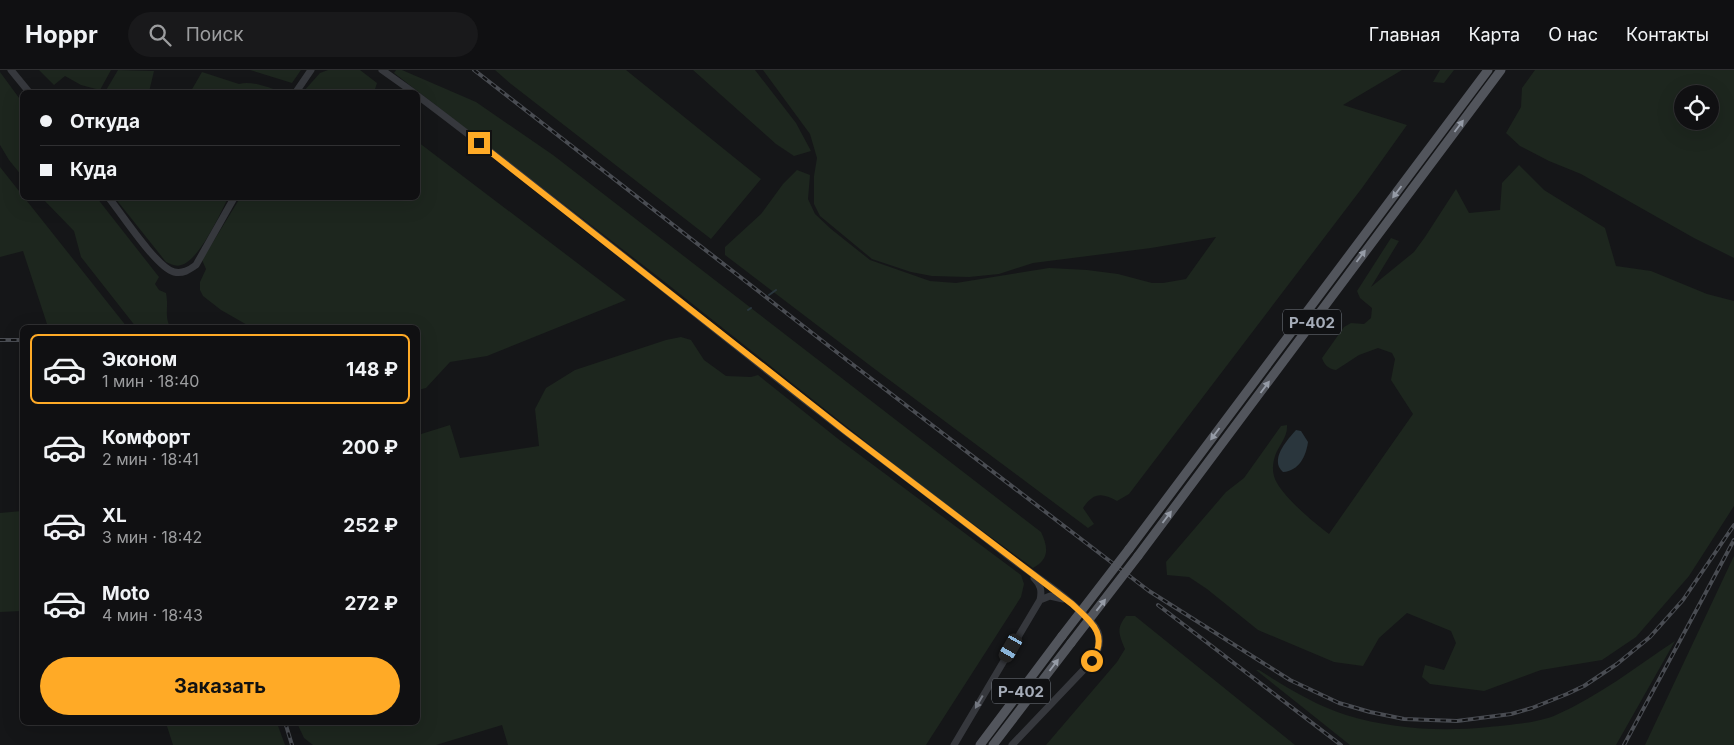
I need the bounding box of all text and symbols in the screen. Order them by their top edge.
search box [128,12,478,57]
text: Hoppr [25,20,98,49]
icon: search [146,21,174,49]
text: Поиск [186,23,244,46]
text: Главная [1369,24,1440,45]
text: Карта [1468,24,1520,45]
text: О нас [1548,24,1598,45]
text: Контакты [1626,24,1709,45]
map controls [1674,85,1719,130]
button: locate [1674,85,1719,130]
text: Откуда [70,110,140,133]
one-way arrow [1454,119,1464,133]
route end [468,132,490,154]
text: Куда [70,158,117,181]
one-way arrow [1391,185,1402,198]
one-way arrow [1356,250,1367,263]
road number: Р-402 [1283,310,1341,334]
icon: car [42,347,87,392]
text: Эконом [102,348,177,371]
text: 148 ₽ [346,358,398,381]
text: 1 мин · 18:40 [102,371,199,391]
one-way arrow [1259,381,1270,394]
icon: car [42,425,87,470]
text: Комфорт [102,426,190,449]
one-way arrow [1210,427,1221,440]
text: 200 ₽ [342,436,398,459]
text: 2 мин · 18:41 [102,449,199,469]
icon: car [42,503,87,548]
text: XL [102,504,127,527]
one-way arrow [1162,511,1173,524]
text: 252 ₽ [343,514,398,537]
text: 3 мин · 18:42 [102,527,202,547]
icon: car [42,581,87,626]
text: Moto [102,582,150,605]
text: 272 ₽ [344,592,398,615]
one-way arrow [1095,598,1106,611]
text: 4 мин · 18:43 [102,605,203,625]
car [997,631,1024,665]
route start [1081,650,1103,672]
button: Заказать [40,657,400,715]
one-way arrow [1049,659,1060,672]
road number: Р-402 [992,678,1050,704]
one-way arrow [975,695,983,710]

